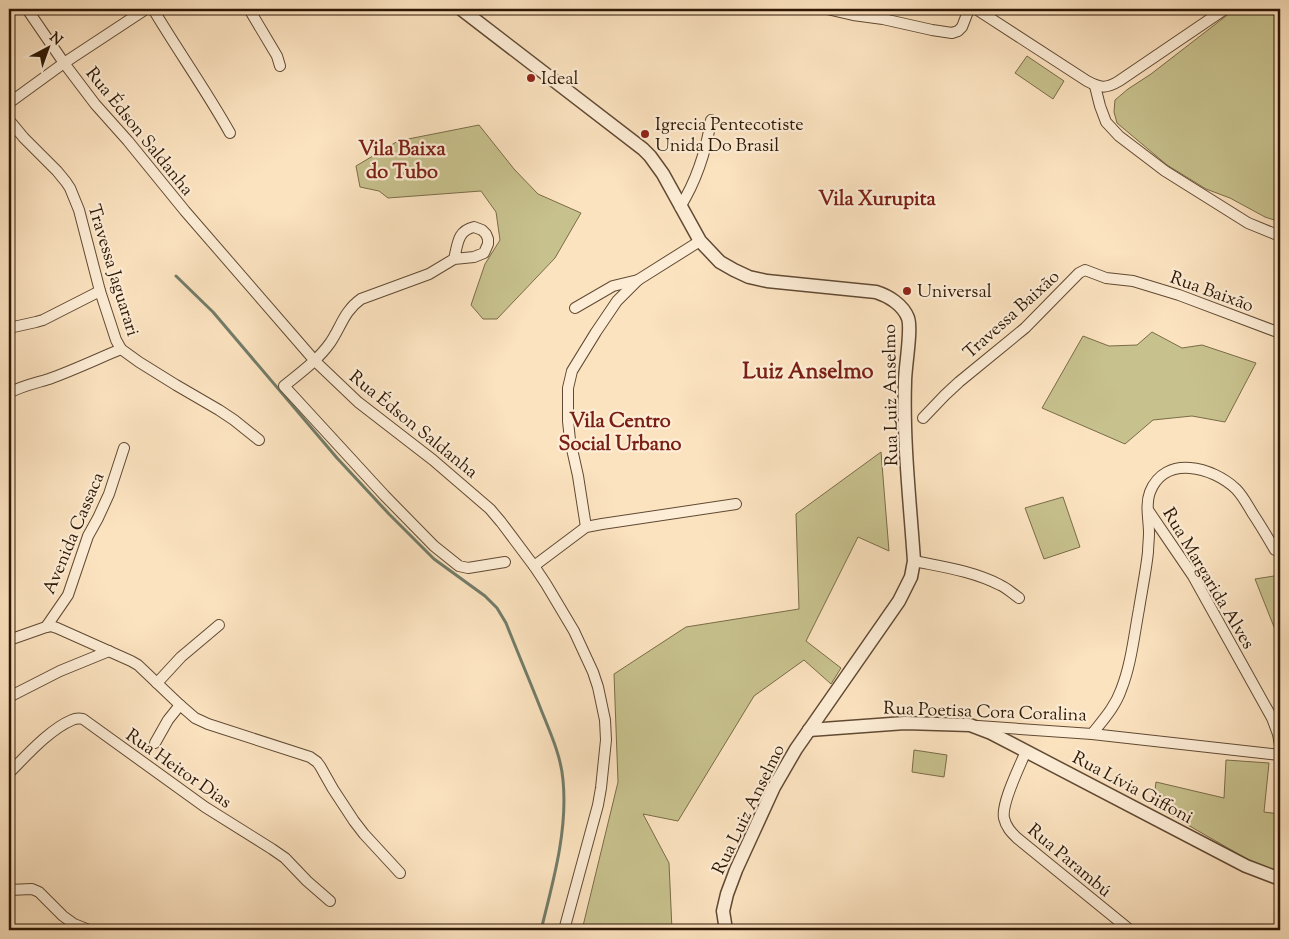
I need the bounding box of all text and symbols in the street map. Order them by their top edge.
north arrow [22,22,72,72]
text: N [44,28,66,51]
street label: Rua Édson Saldanha [78,62,199,202]
place label: Ideal [541,67,579,93]
marker: Ideal [525,72,537,84]
place label: Igrecia Pentecotiste Unida Do Brasil [655,113,804,160]
marker: Igrecia Pentecotiste Unida Do Brasil [639,128,651,140]
district label: Vila Baixa do Tubo [358,136,446,188]
district label: Vila Xurupita [818,186,936,215]
street label: Travessa Jaguarari [80,201,144,340]
street label: Travessa Baixão [958,265,1066,366]
street label: Rua Baixão [1166,266,1257,320]
place label: Universal [917,280,992,306]
marker: Universal [901,285,913,297]
street label: Rua Luiz Anselmo [878,324,906,466]
district label: Luiz Anselmo [743,357,874,389]
street label: Rua Édson Saldanha [343,365,483,486]
district label: Vila Centro Social Urbano [559,408,682,460]
street label: Avenida Cassaca [37,469,112,599]
street label: Rua Margarida Alves [1155,503,1260,655]
street label: Rua Poetisa Cora Coralina [883,696,1087,730]
street label: Rua Heitor Dias [120,723,236,816]
street label: Rua Luiz Anselmo [707,740,793,879]
street label: Rua Lívia Giffoni [1067,746,1197,832]
street label: Rua Parambú [1021,819,1116,905]

